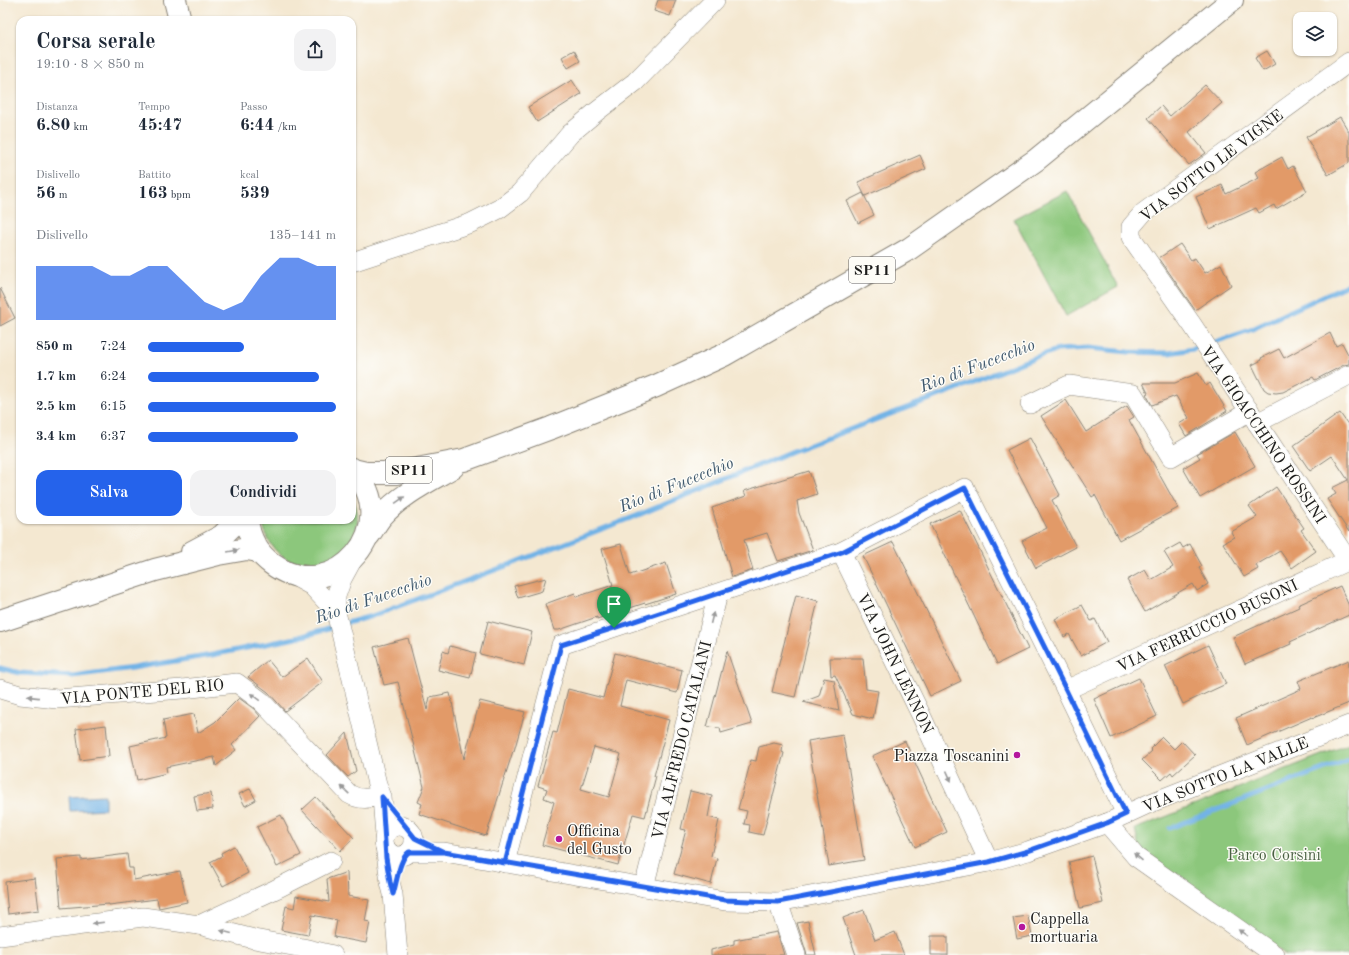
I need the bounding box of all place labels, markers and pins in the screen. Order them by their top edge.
pin [597,587,631,628]
place label: Piazza Toscanini [893,749,1009,765]
marker: Piazza Toscanini [1012,750,1022,760]
place label: Officina del Gusto [567,824,632,858]
marker: Officina del Gusto [554,834,564,844]
place label: Cappella mortuaria [1030,912,1098,946]
marker: Cappella mortuaria [1017,922,1027,932]

